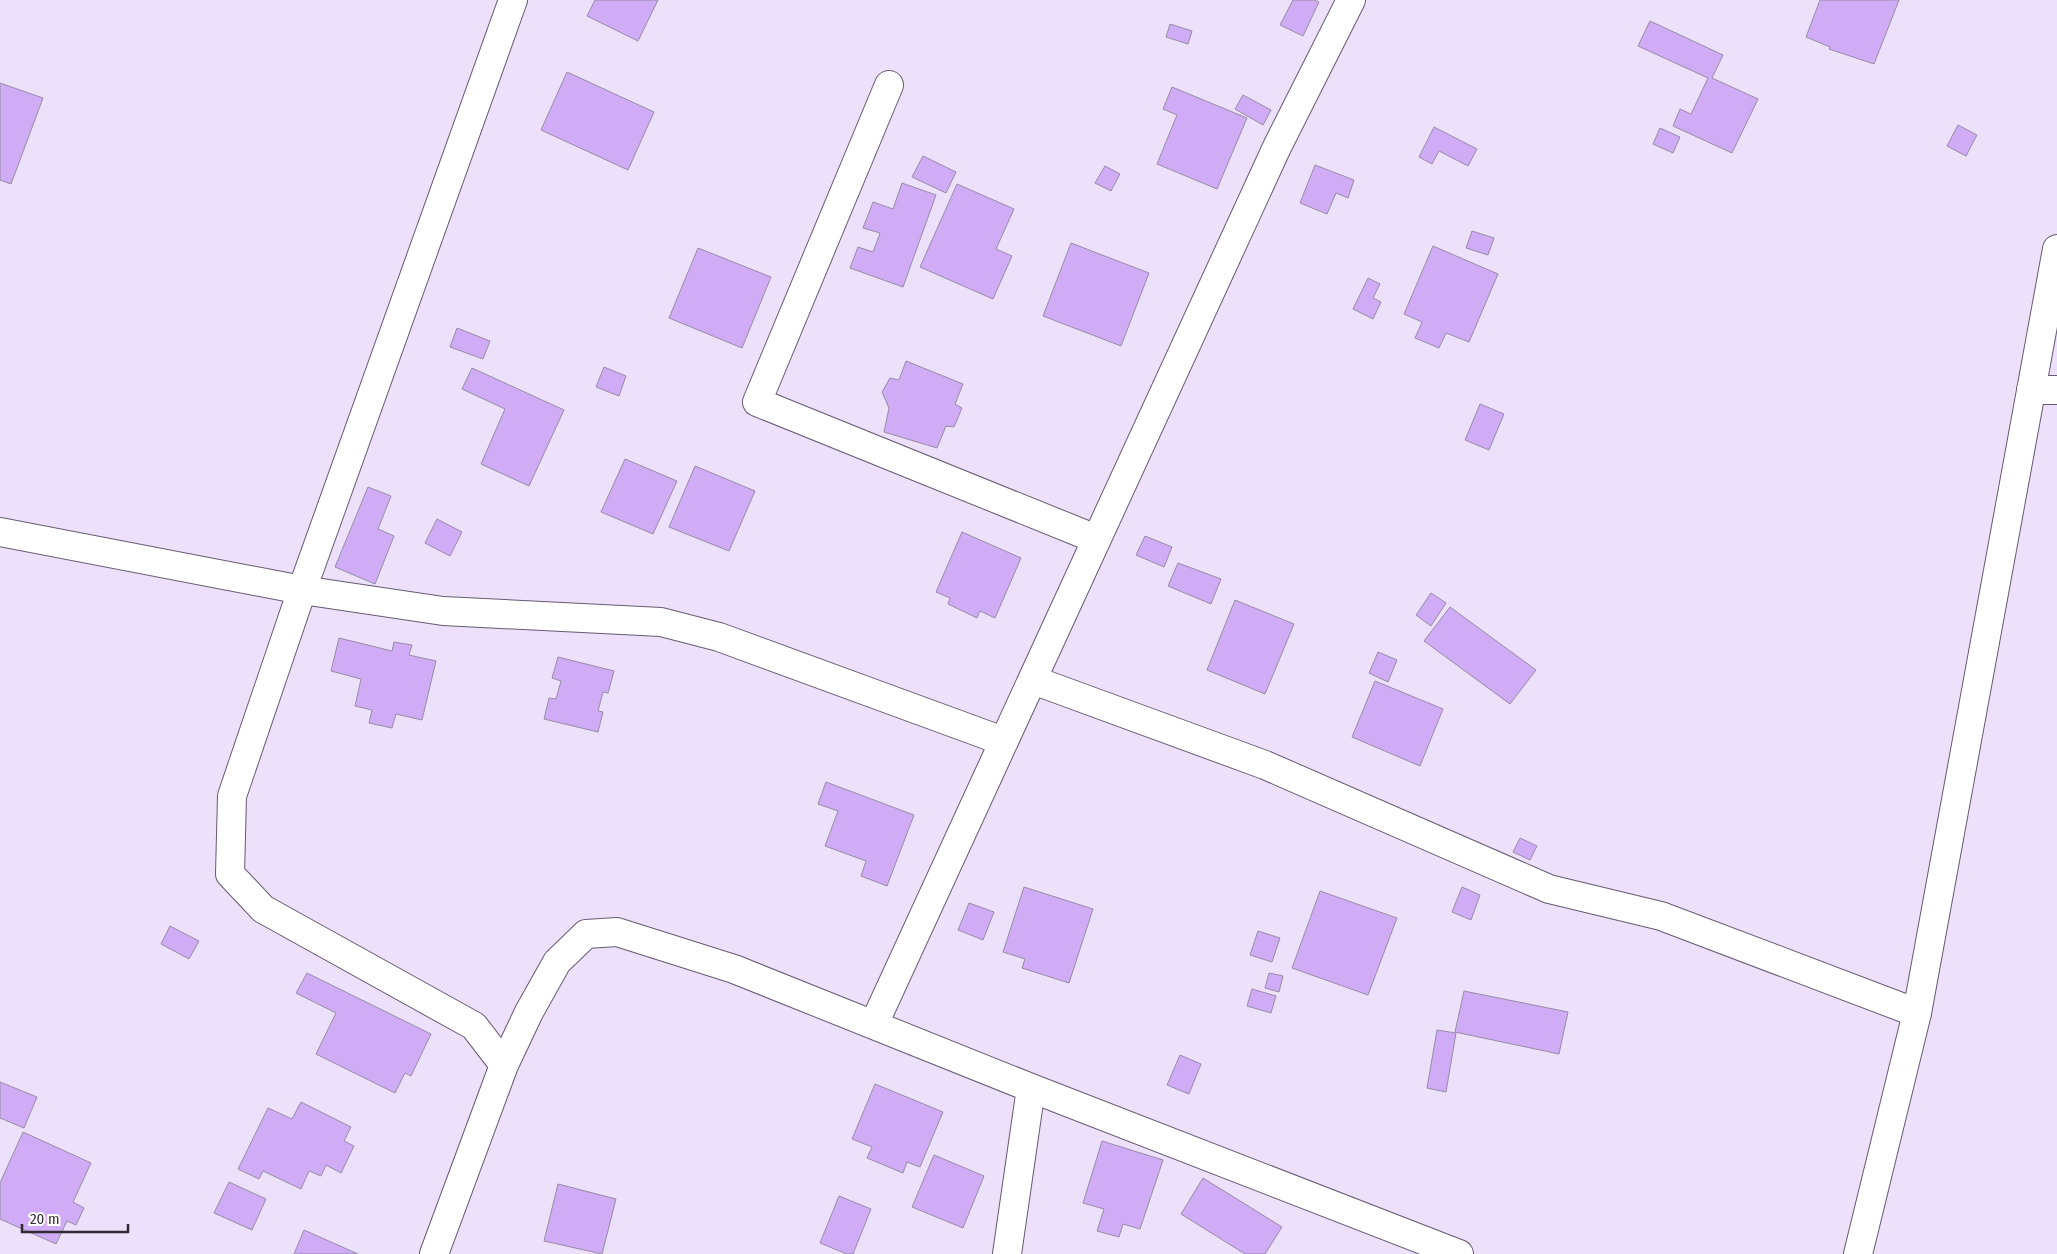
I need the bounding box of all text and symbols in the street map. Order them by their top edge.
scale bar [22,1202,129,1234]
text: 20 m [30,1210,60,1228]

